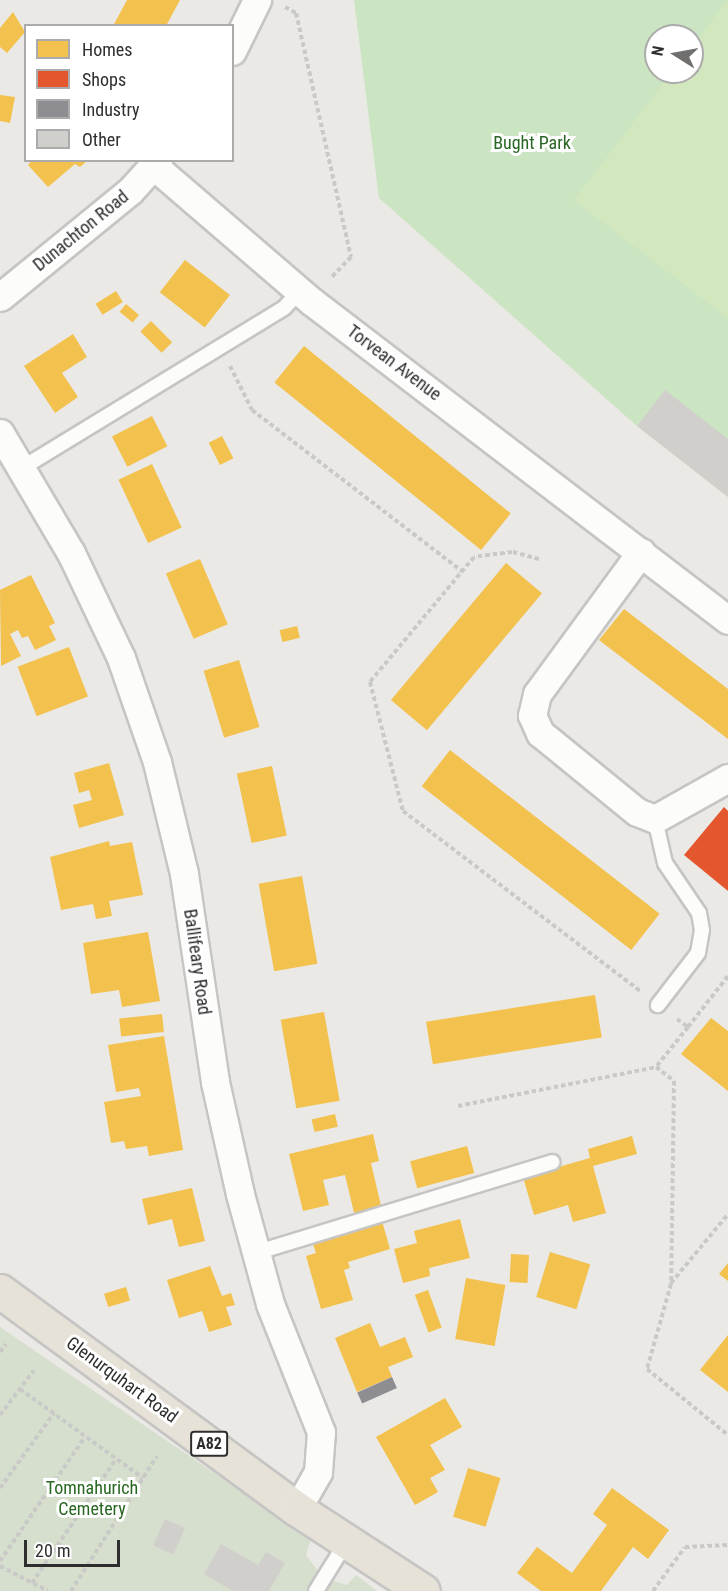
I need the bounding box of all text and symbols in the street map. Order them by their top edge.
legend [24,24,234,162]
north arrow [644,24,704,84]
text: Homes [82,39,132,60]
text: N [648,44,668,57]
text: Shops [82,69,126,90]
text: Industry [82,99,140,120]
text: Other [82,129,121,150]
park label: Bught Park [493,132,571,154]
street label: Dunachton Road [29,186,133,276]
street label: Torvean Avenue [343,321,445,405]
street label: Ballifeary Road [179,908,215,1016]
street label: Glenurquhart Road [62,1332,182,1428]
road number: A82 [190,1431,228,1457]
park label: Tomnahurich Cemetery [46,1478,138,1520]
scale bar [27,1528,123,1566]
text: 20 m [35,1540,70,1561]

